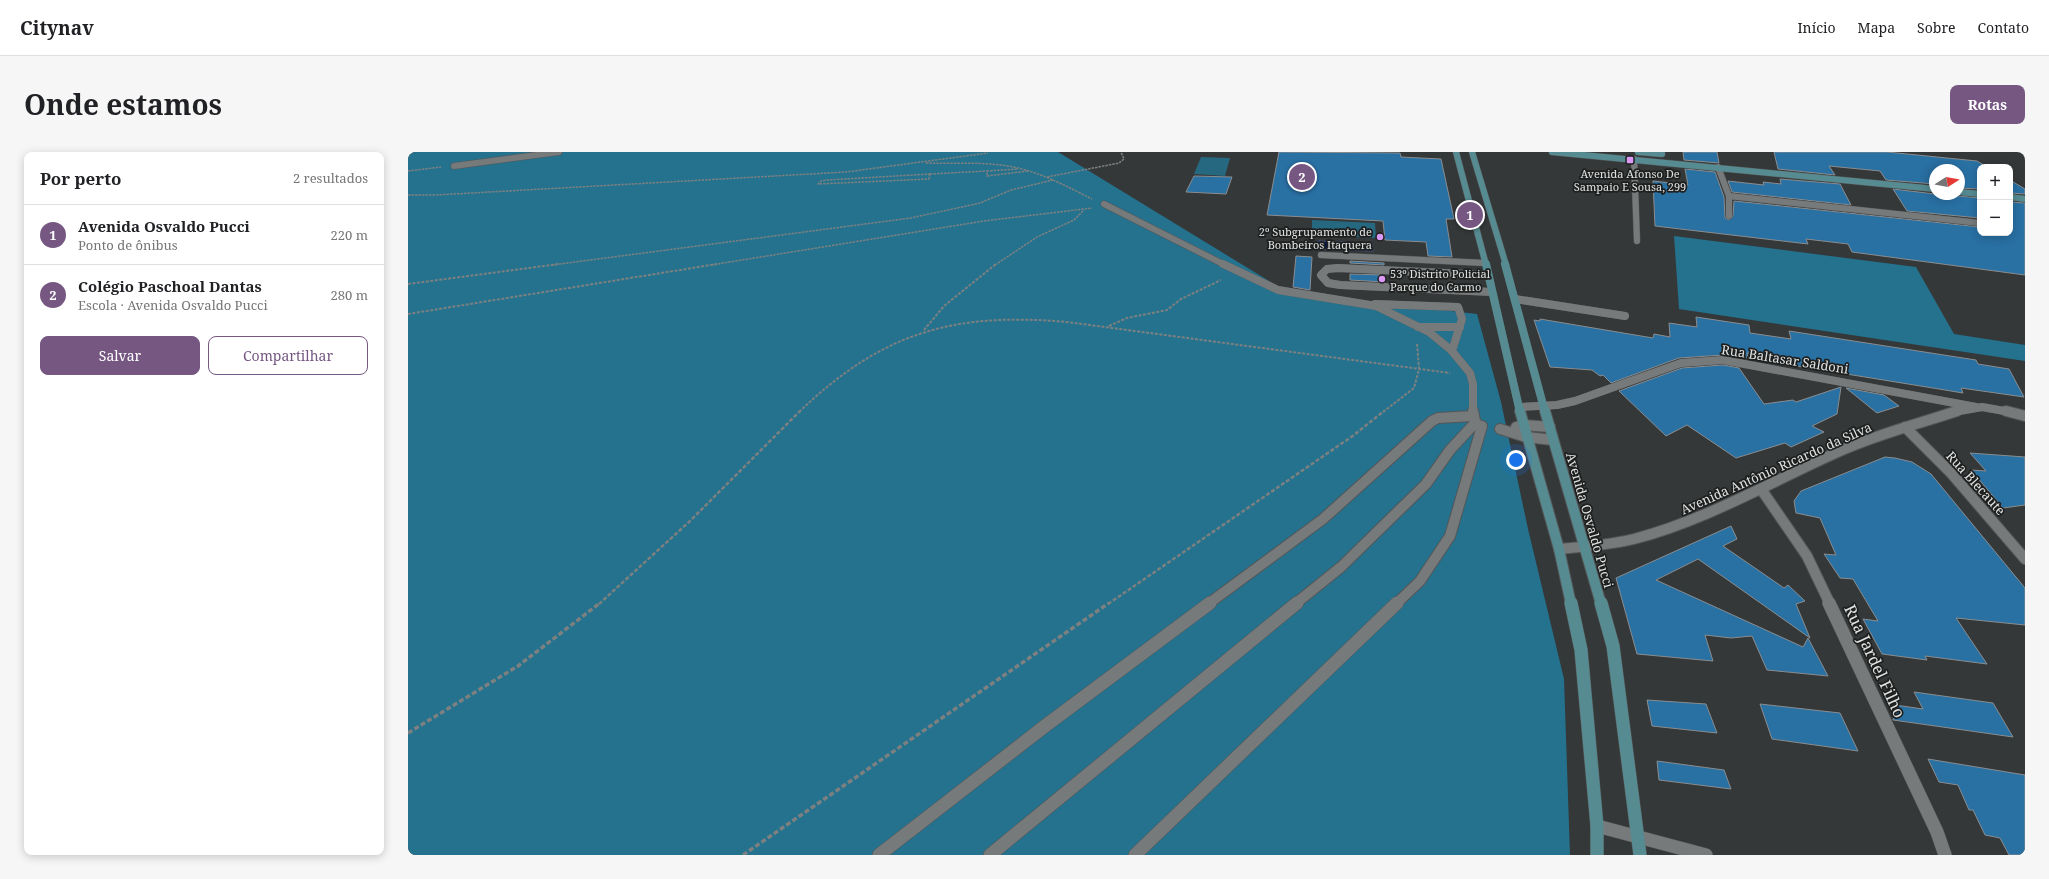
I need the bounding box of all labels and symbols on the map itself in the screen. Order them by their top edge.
marker: Avenida Afonso De Sampaio E Sousa, 299 [1625,155,1635,165]
pin: 2 [1289,162,1315,192]
north arrow [1929,164,1965,200]
place label: Avenida Afonso De Sampaio E Sousa, 299 [1574,166,1686,194]
pin: 1 [1457,200,1483,230]
place label: 2º Subgrupamento de Bombeiros Itaquera [1259,224,1372,252]
marker: 2º Subgrupamento de Bombeiros Itaquera [1375,232,1385,242]
place label: 53º Distrito Policial Parque do Carmo [1390,266,1491,294]
marker: 53º Distrito Policial Parque do Carmo [1377,274,1387,284]
street label: Rua Baltasar Saldoni [1720,340,1850,378]
street label: Avenida Antônio Ricardo da Silva [1678,418,1874,518]
street label: Rua Blecaute [1942,447,2010,519]
your location [1506,450,1526,470]
street label: Avenida Osvaldo Pucci [1562,450,1618,590]
street label: Rua Jardel Filho [1839,601,1911,721]

